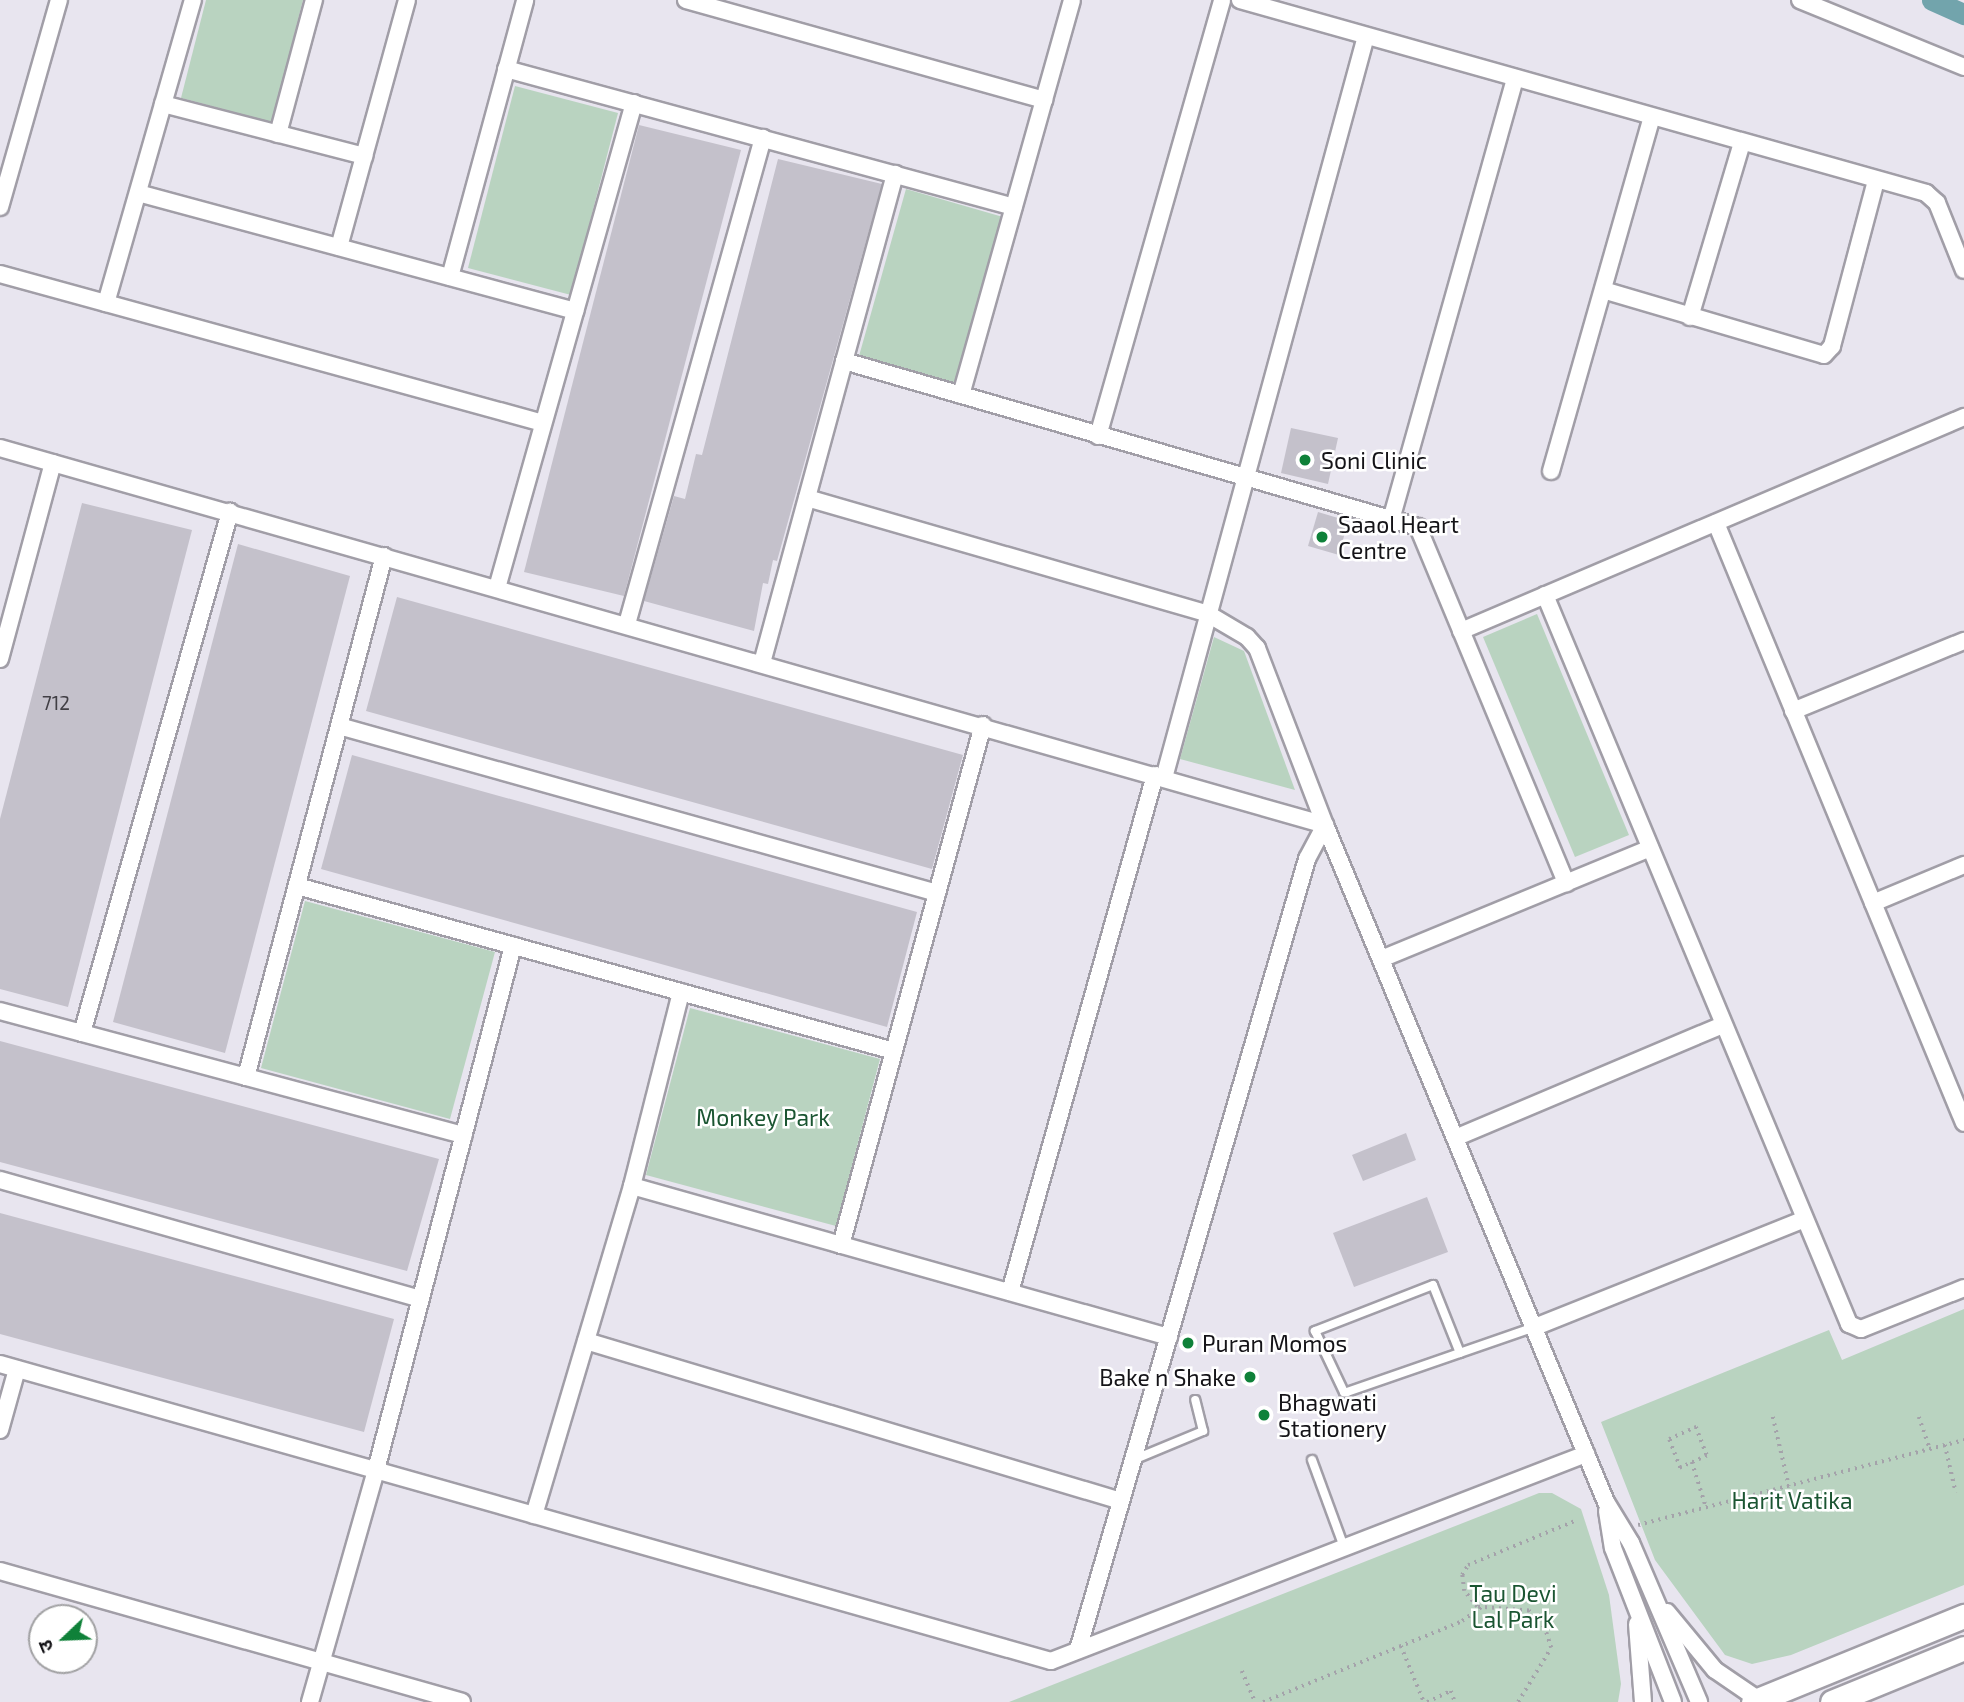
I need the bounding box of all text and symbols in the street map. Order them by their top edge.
place label: Soni Clinic [1321,446,1427,474]
marker: Soni Clinic [1295,450,1315,470]
place label: Saaol Heart Centre [1338,510,1460,564]
marker: Saaol Heart Centre [1312,527,1332,547]
house number: 712 [42,692,70,714]
park label: Monkey Park [696,1103,830,1131]
place label: Puran Momos [1202,1329,1347,1357]
marker: Puran Momos [1180,1335,1196,1351]
place label: Bake n Shake [1099,1363,1236,1391]
marker: Bake n Shake [1242,1369,1258,1385]
place label: Bhagwati Stationery [1278,1388,1387,1442]
marker: Bhagwati Stationery [1256,1407,1272,1423]
park label: Harit Vatika [1731,1486,1853,1514]
park label: Tau Devi Lal Park [1469,1579,1557,1633]
north arrow [28,1604,98,1674]
text: उ [32,1637,58,1656]

